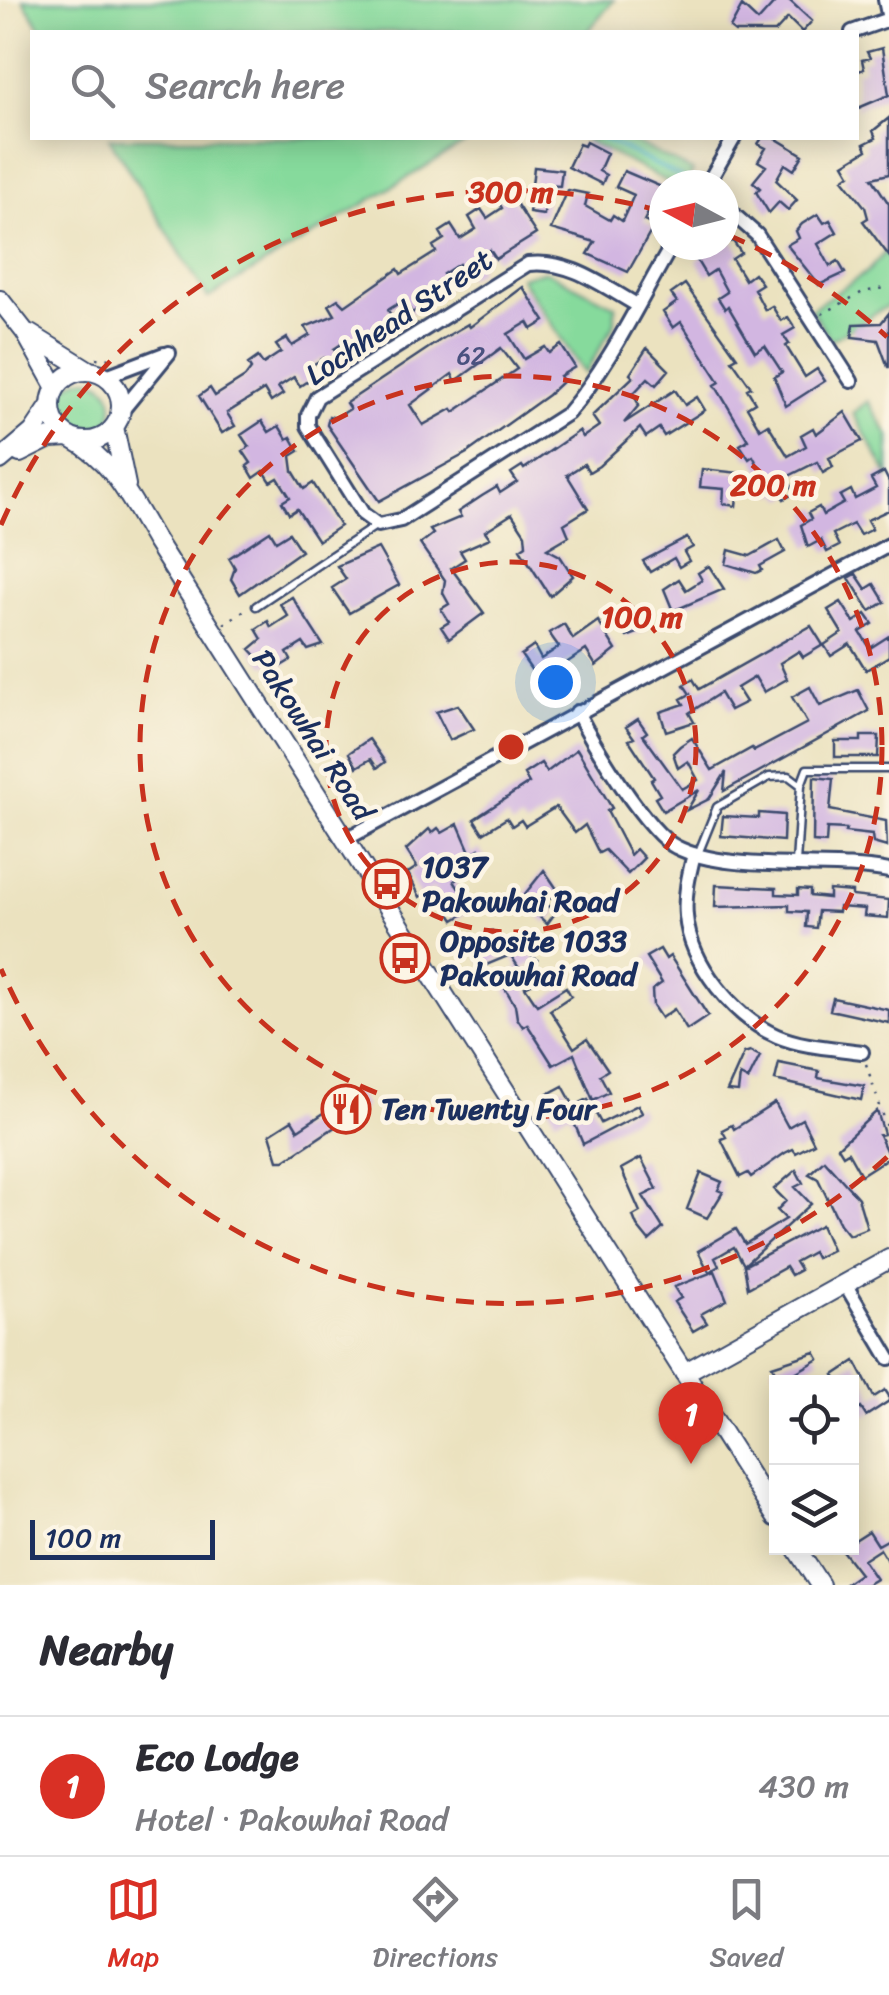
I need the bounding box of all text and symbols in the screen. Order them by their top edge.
search box [30,30,859,140]
text: Search here [145,52,345,119]
icon: search [65,58,120,113]
text: 300 m [467,165,554,219]
north arrow [649,170,739,260]
street label: Lochhead Street [294,234,504,400]
house number: 62 [457,333,485,378]
text: 200 m [730,458,816,512]
text: 100 m [601,590,683,644]
street label: Pakowhai Road [237,638,390,834]
your location [530,657,581,708]
centre of rings [493,729,529,765]
place label: 1037 Pakowhai Road [422,840,622,928]
bus stop icon: 1037 Pakowhai Road [361,858,413,910]
place label: Opposite 1033 Pakowhai Road [440,914,640,1002]
bus stop icon: Opposite 1033 Pakowhai Road [379,932,431,984]
place label: Ten Twenty Four [381,1082,598,1136]
restaurant icon: Ten Twenty Four [320,1083,372,1135]
map controls [769,1375,859,1555]
button: locate [769,1375,859,1465]
pin: 1 [658,1382,724,1464]
button: layers [769,1465,859,1555]
text: 100 m [45,1513,121,1562]
scale bar [30,1515,215,1560]
text: Nearby [40,1613,173,1687]
text: Eco Lodge [135,1724,299,1791]
text: 1 [66,1758,79,1815]
text: 430 m [758,1758,849,1815]
text: Hotel · Pakowhai Road [135,1791,448,1848]
tab: Map [106,1872,161,1981]
tab: Directions [372,1872,498,1981]
tab: Saved [709,1872,783,1981]

